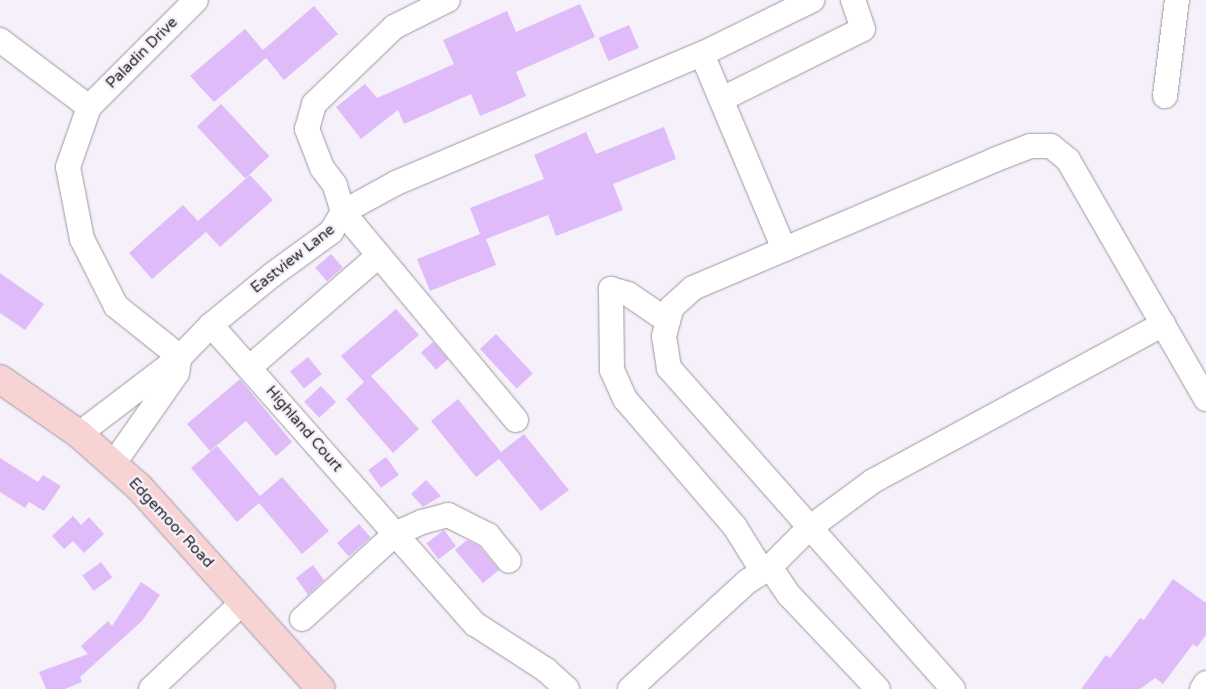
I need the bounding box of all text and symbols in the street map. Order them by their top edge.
street label: Paladin Drive [103,14,181,92]
street label: Eastview Lane [248,221,338,297]
street label: Highland Court [262,382,346,476]
street label: Edgemoor Road [125,474,217,572]

